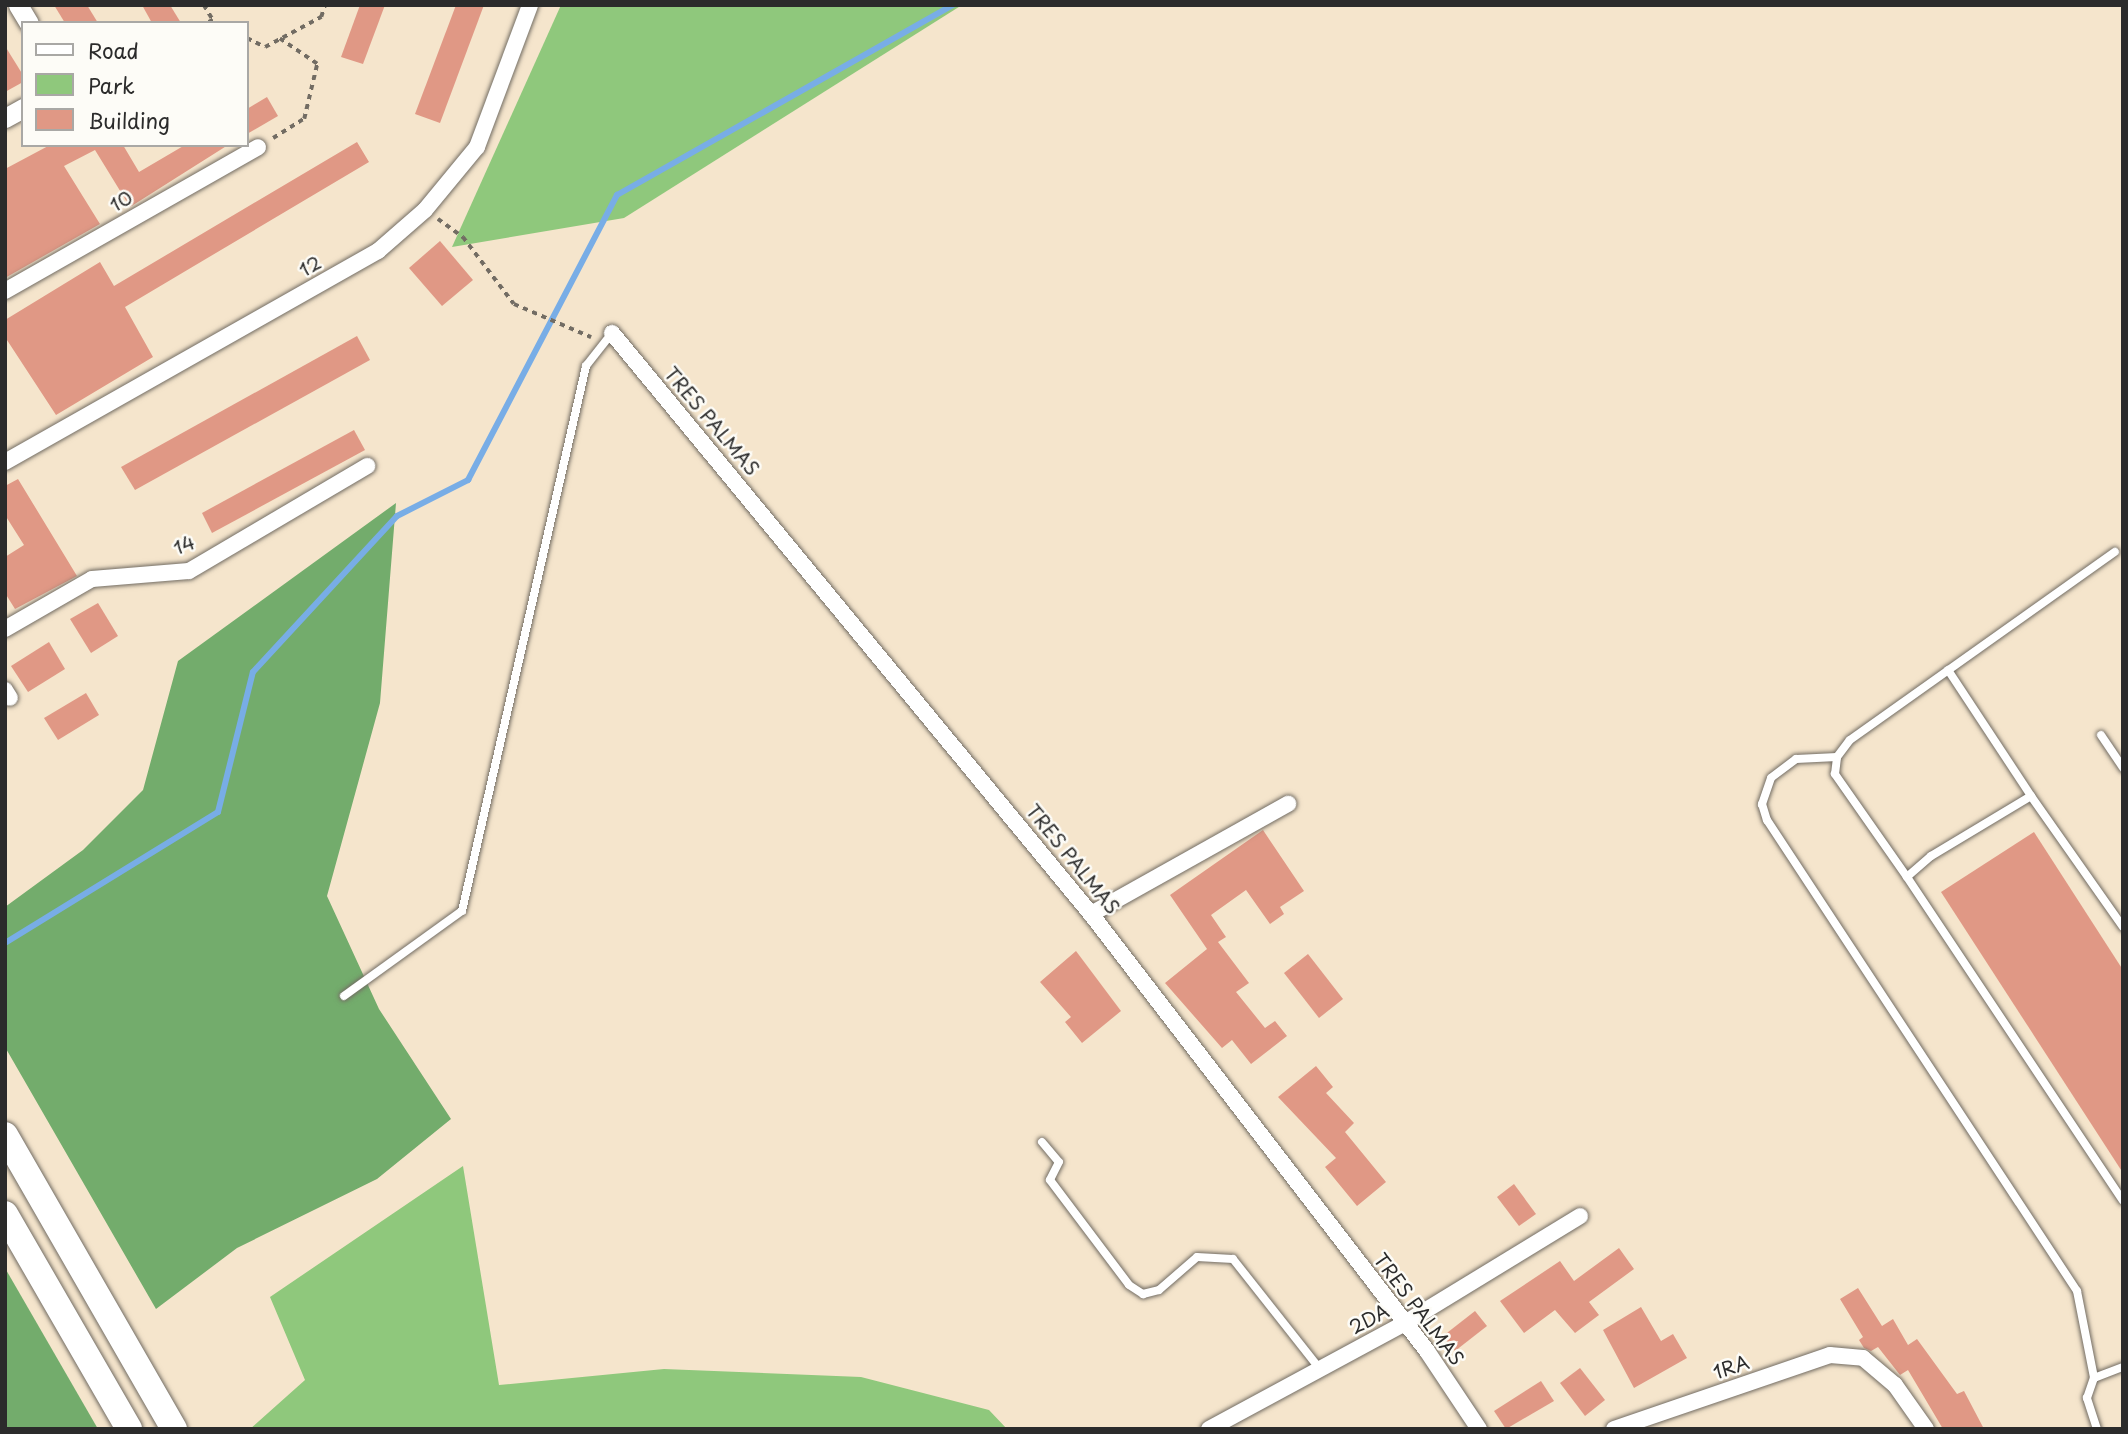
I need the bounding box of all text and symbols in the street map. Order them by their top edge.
legend [21,21,248,147]
text: Road [88,34,139,66]
text: Park [88,69,135,101]
text: Building [88,104,170,136]
street label: 10 [106,186,136,216]
street label: 12 [295,251,325,281]
street label: TRES PALMAS [660,362,764,480]
street label: 14 [170,531,198,559]
street label: TRES PALMAS [1021,799,1125,919]
street label: TRES PALMAS [1369,1248,1469,1370]
street label: 2DA [1345,1299,1393,1339]
street label: 1RA [1710,1350,1752,1384]

